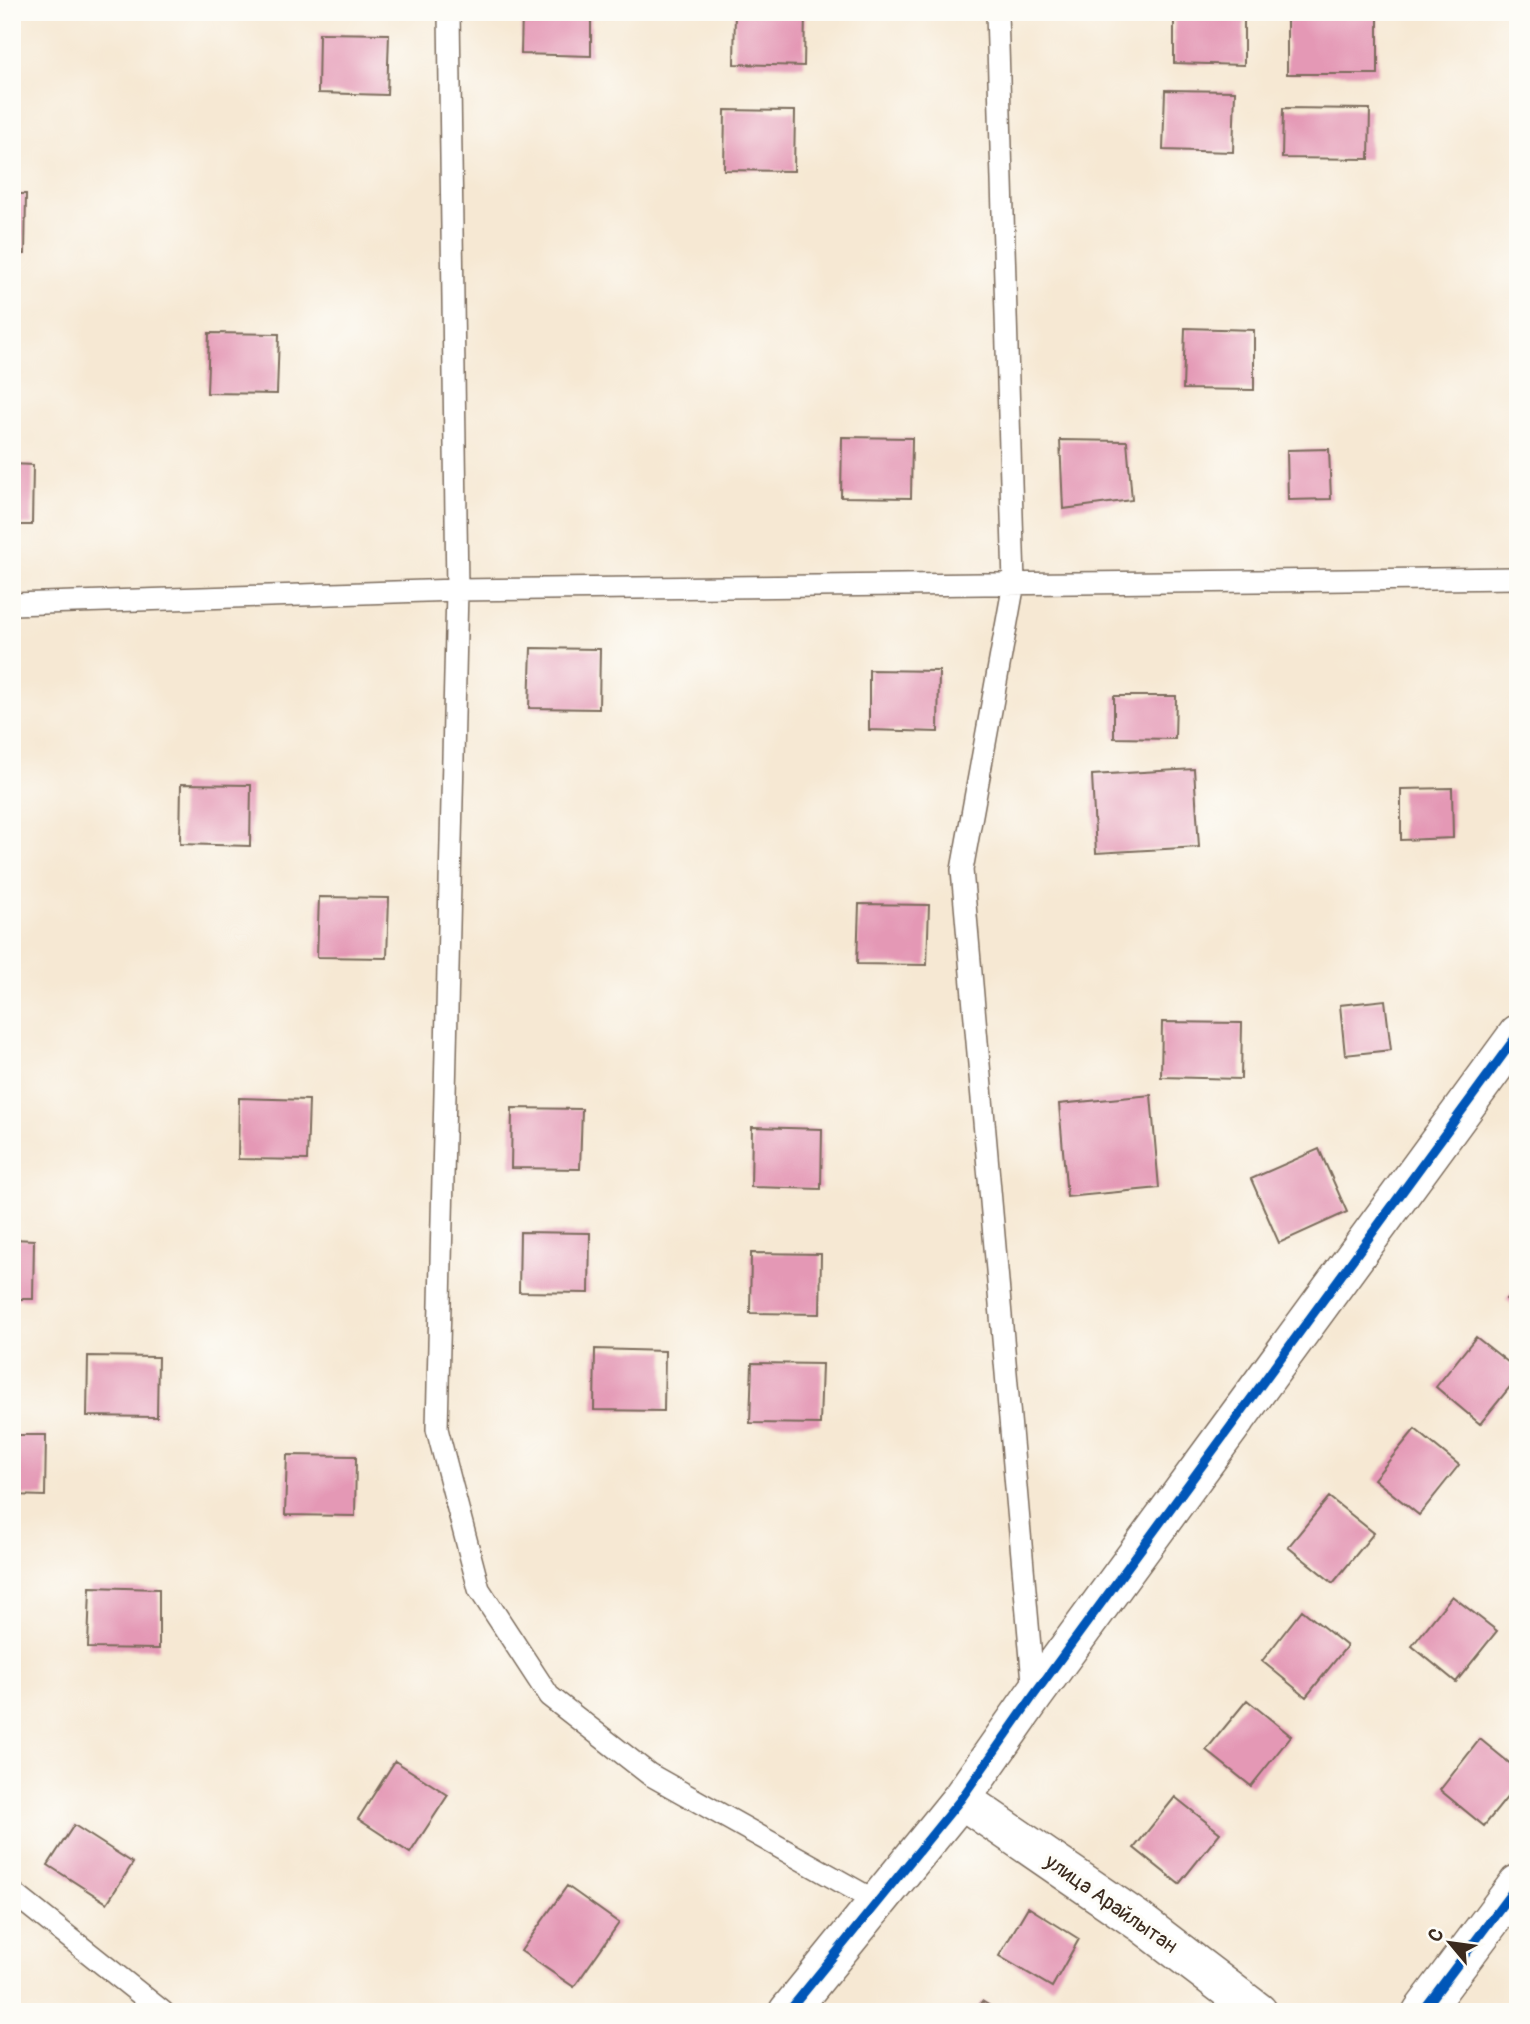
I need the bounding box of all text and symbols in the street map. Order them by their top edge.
street label: улица Арайлытан [1039,1848,1182,1960]
north arrow [1414,1909,1484,1979]
text: С [1423,1924,1449,1946]

